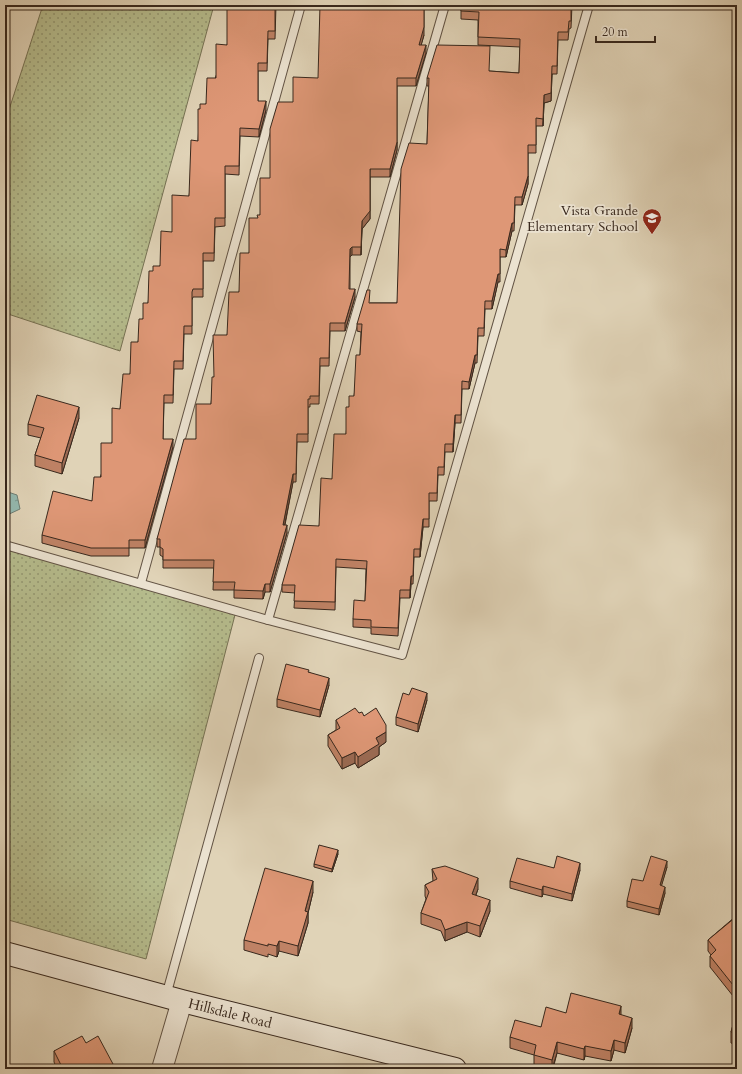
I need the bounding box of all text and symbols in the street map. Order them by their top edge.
scale bar [596,18,655,44]
text: 20 m [602,24,629,40]
place label: Vista Grande Elementary School [527,201,638,236]
school or university icon: Vista Grande Elementary School [641,207,663,235]
street label: Hillsdale Road [186,994,274,1033]

